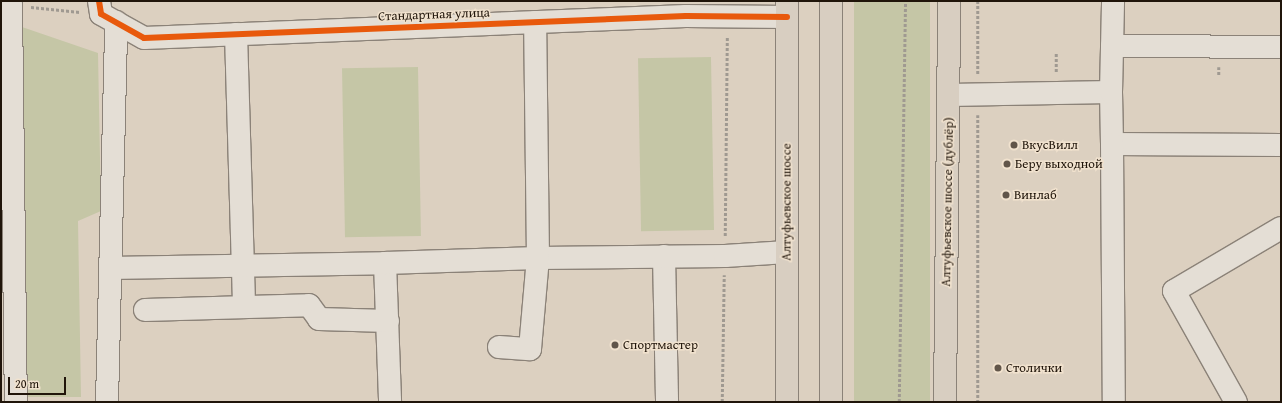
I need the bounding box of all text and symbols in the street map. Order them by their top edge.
street label: Стандартная улица [378,5,490,25]
street label: Алтуфьевское шоссе (дублёр) [939,117,957,287]
place label: ВкусВилл [1022,137,1078,153]
marker: ВкусВилл [1009,140,1019,150]
street label: Алтуфьевское шоссе [779,143,795,261]
place label: Беру выходной [1015,156,1103,172]
marker: Беру выходной [1002,159,1012,169]
place label: Винлаб [1014,187,1057,203]
marker: Винлаб [1001,190,1011,200]
place label: Спортмастер [623,337,698,353]
marker: Спортмастер [610,340,620,350]
place label: Столички [1006,360,1062,376]
marker: Столички [993,363,1003,373]
scale bar [10,369,68,395]
text: 20 m [15,375,39,392]

